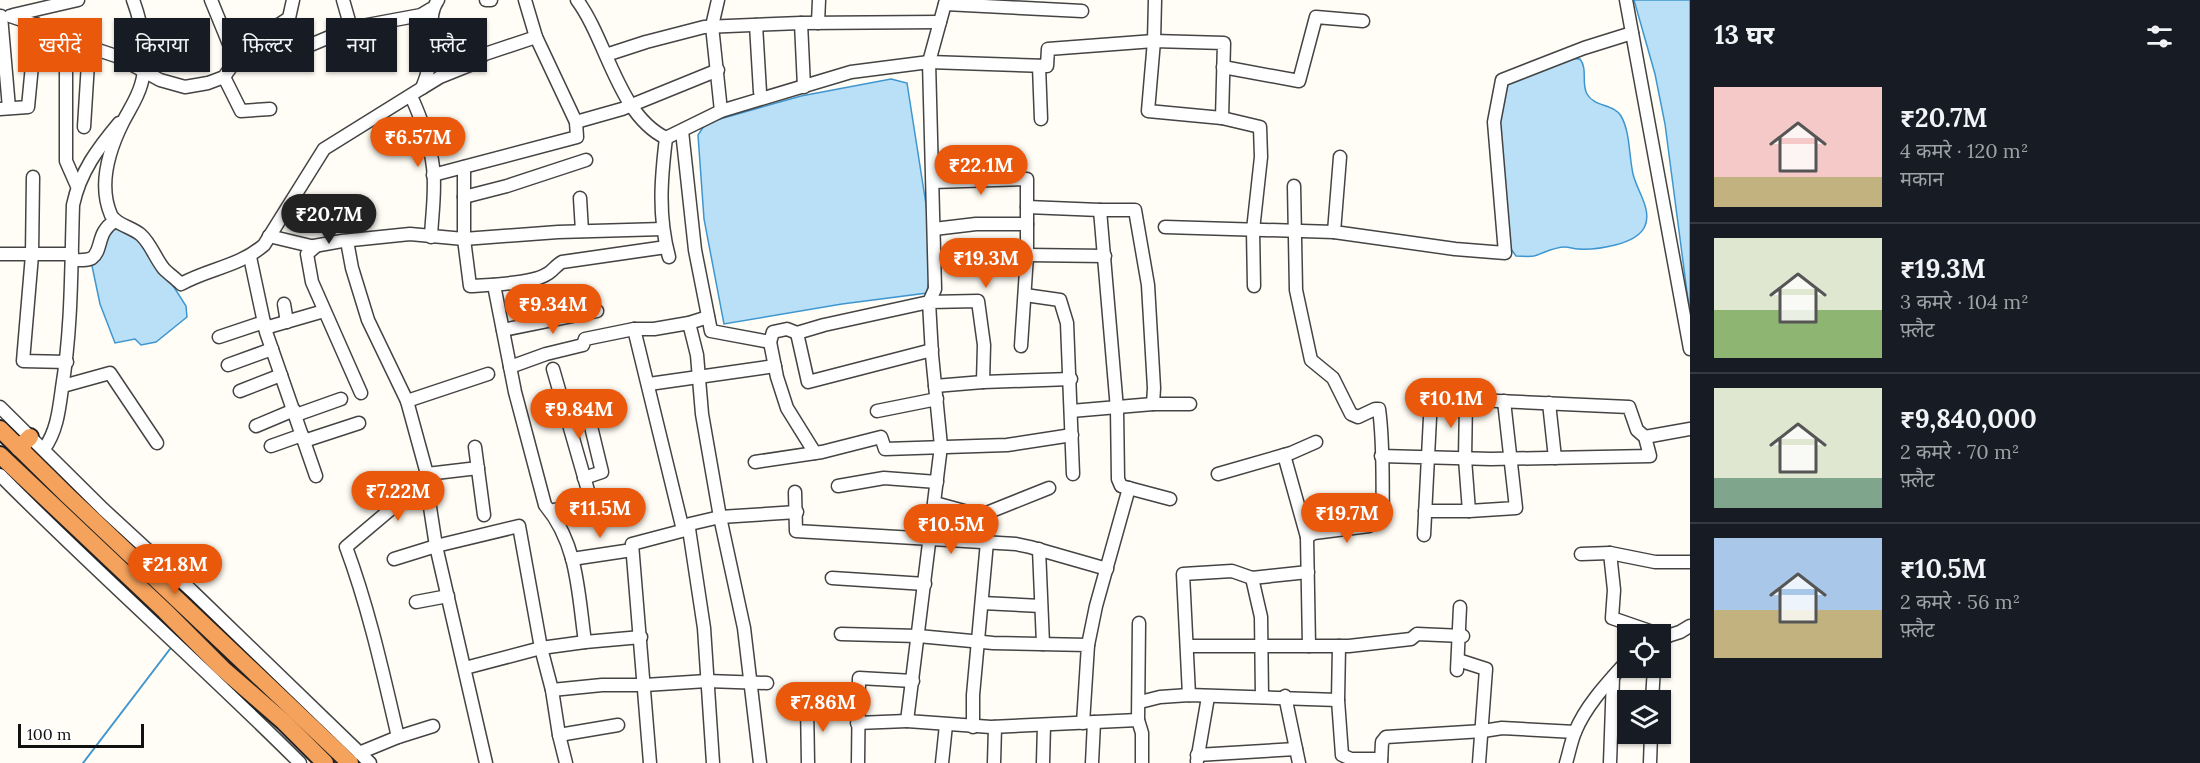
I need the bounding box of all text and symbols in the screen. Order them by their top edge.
chip: खरीदें [18,18,102,72]
chip: किराया [114,18,210,72]
chip: फ़िल्टर [222,18,314,72]
chip: नया [326,18,397,72]
chip: फ़्लैट [409,18,487,72]
text: 13 घर [1714,18,1774,51]
icon: filters [2143,20,2176,53]
text: ₹20.7M [1900,101,1988,134]
icon: home [1762,111,1834,183]
pin: ₹6.57M [369,117,467,168]
text: ₹6.57M [384,124,452,149]
text: 4 कमरे · 120 m² [1900,138,2028,163]
pin: ₹22.1M [932,145,1030,196]
text: ₹22.1M [949,152,1013,177]
text: मकान [1900,166,1944,191]
pin: ₹20.7M [280,194,378,245]
text: ₹20.7M [295,201,363,226]
pin: ₹19.3M [937,238,1035,289]
text: ₹19.3M [953,245,1019,270]
text: ₹19.3M [1900,252,1986,285]
icon: home [1762,262,1834,334]
pin: ₹9.34M [504,284,602,335]
text: 3 कमरे · 104 m² [1900,289,2029,314]
text: ₹9.34M [519,291,587,316]
text: फ़्लैट [1900,317,1935,342]
pin: ₹10.1M [1402,378,1500,429]
text: ₹10.1M [1419,385,1483,410]
pin: ₹9.84M [530,389,628,440]
text: ₹9.84M [544,396,614,421]
text: ₹9,840,000 [1900,402,2037,435]
icon: home [1762,412,1834,484]
text: 2 कमरे · 70 m² [1900,439,2020,464]
text: फ़्लैट [1900,467,1935,492]
pin: ₹7.22M [349,471,447,522]
text: ₹7.22M [366,478,430,503]
pin: ₹11.5M [551,488,649,539]
pin: ₹19.7M [1298,493,1396,544]
text: ₹11.5M [569,495,631,520]
text: ₹19.7M [1315,500,1379,525]
pin: ₹10.5M [902,504,1000,555]
text: ₹10.5M [918,511,984,536]
pin: ₹21.8M [126,544,224,595]
text: ₹21.8M [142,551,208,576]
text: ₹10.5M [1900,552,1987,585]
icon: home [1762,562,1834,634]
text: 2 कमरे · 56 m² [1900,589,2020,614]
text: फ़्लैट [1900,617,1935,642]
map controls [1617,624,1671,744]
button: locate [1617,624,1671,678]
pin: ₹7.86M [774,682,872,733]
text: ₹7.86M [790,689,856,714]
button: layers [1617,690,1671,744]
scale bar [18,721,144,748]
text: 100 m [27,724,71,744]

